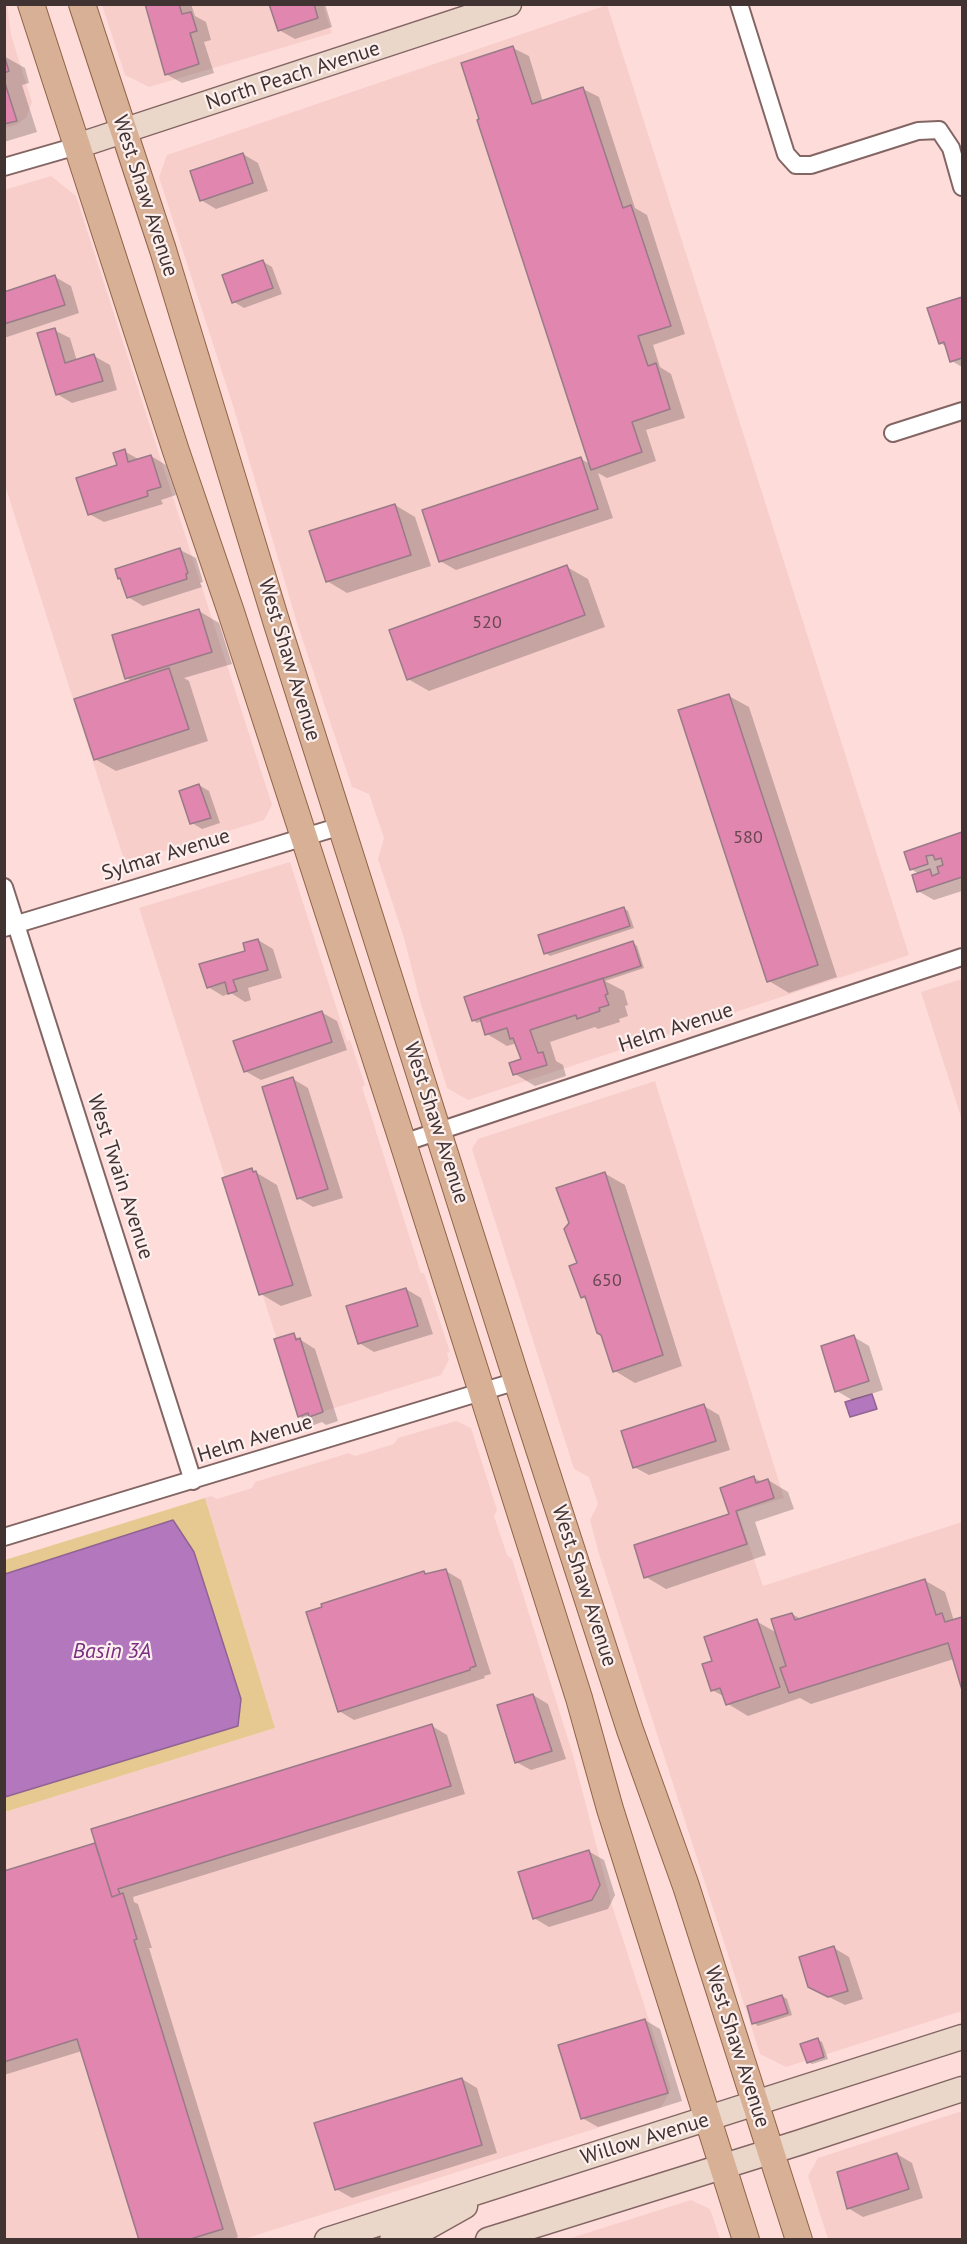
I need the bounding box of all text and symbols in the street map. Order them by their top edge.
street label: North Peach Avenue [203,36,383,116]
street label: West Shaw Avenue [107,112,183,280]
street label: West Shaw Avenue [252,576,326,744]
house number: 520 [472,612,502,634]
street label: Sylmar Avenue [99,824,233,886]
house number: 580 [733,827,763,849]
street label: Helm Avenue [615,998,737,1058]
street label: West Shaw Avenue [398,1039,474,1207]
street label: West Twain Avenue [81,1091,159,1263]
house number: 650 [592,1270,622,1292]
street label: Helm Avenue [194,1410,316,1468]
street label: West Shaw Avenue [546,1502,622,1670]
water label: Basin 3A [73,1639,151,1665]
street label: West Shaw Avenue [699,1963,775,2131]
street label: Willow Avenue [578,2108,712,2170]

